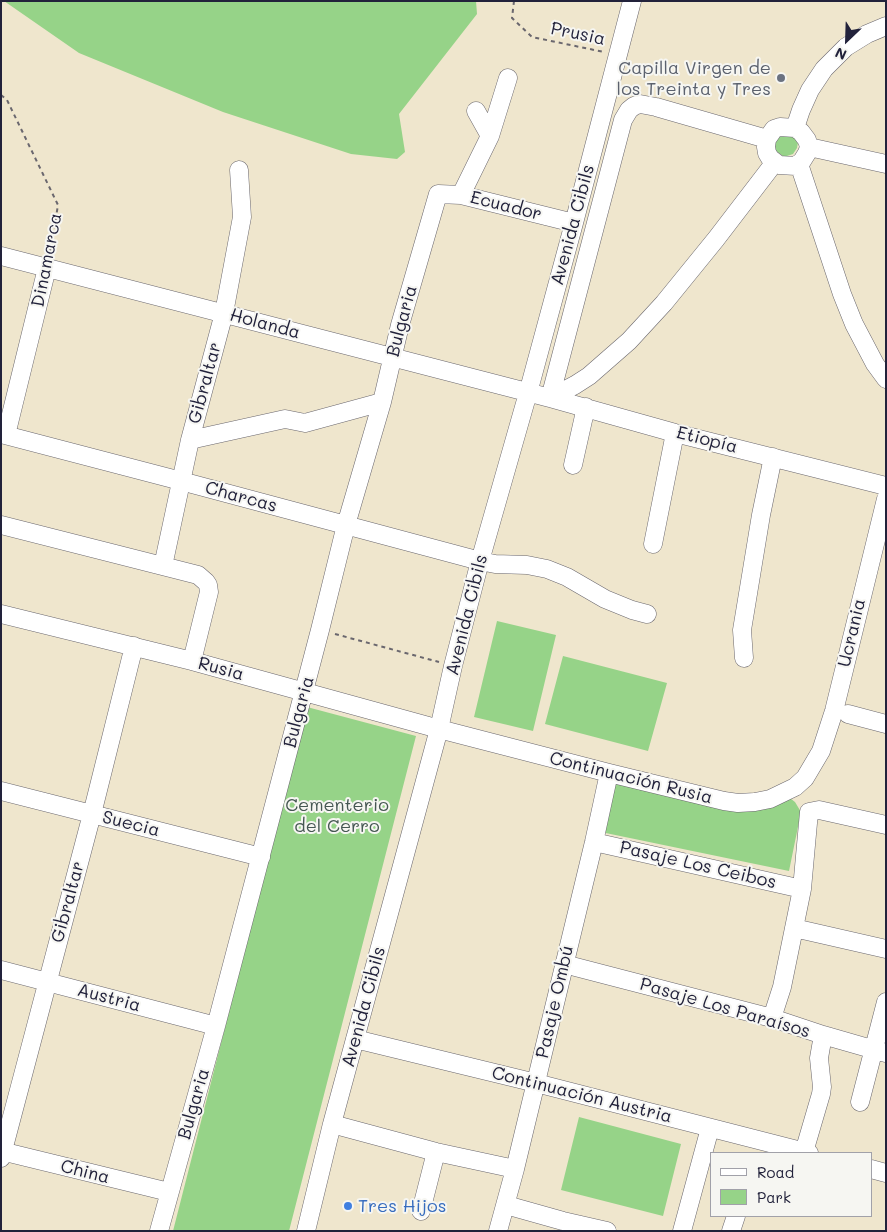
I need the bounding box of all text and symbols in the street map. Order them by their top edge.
north arrow [822,15,872,65]
street label: Prusia [549,18,607,50]
text: N [832,43,849,65]
place label: Capilla Virgen de los Treinta y Tres [617,57,771,100]
marker: Capilla Virgen de los Treinta y Tres [775,72,787,84]
street label: Avenida Cibils [547,162,599,288]
street label: Ecuador [468,187,544,225]
street label: Dinamarca [27,211,67,309]
street label: Bulgaria [382,283,422,359]
street label: Holanda [228,304,302,344]
street label: Gibraltar [184,340,226,426]
street label: Etiopía [674,422,740,458]
street label: Charcas [203,477,279,517]
street label: Avenida Cibils [442,552,492,678]
street label: Ucrania [834,597,870,669]
street label: Rusia [196,653,246,685]
street label: Bulgaria [279,674,319,750]
street label: Continuación Rusia [547,747,715,809]
park label: Cementerio del Cerro [285,794,389,836]
street label: Suecia [100,806,162,842]
street label: Pasaje Los Ceibos [618,836,778,894]
street label: Gibraltar [47,859,89,945]
street label: Avenida Cibils [338,944,390,1070]
street label: Pasaje Ombú [532,944,578,1060]
street label: Pasaje Los Paraísos [637,973,813,1043]
street label: Austria [75,979,143,1017]
street label: Continuación Austria [490,1062,674,1128]
street label: Bulgaria [174,1066,214,1142]
legend [710,1152,872,1217]
street label: China [58,1156,112,1188]
text: Road [757,1162,794,1182]
text: Park [757,1187,791,1207]
place label: Tres Hijos [358,1195,447,1217]
marker: Tres Hijos [342,1200,354,1212]

